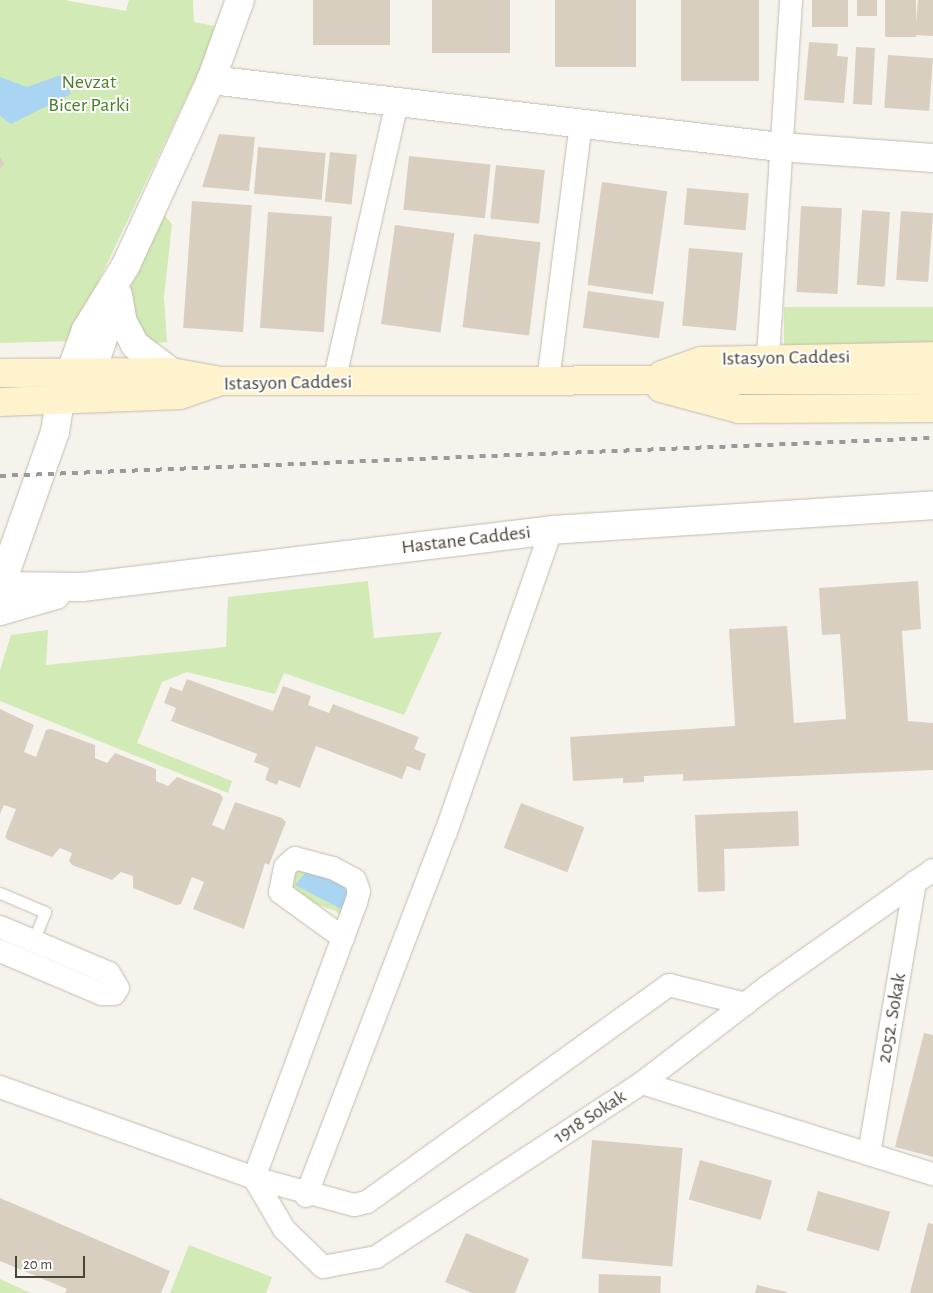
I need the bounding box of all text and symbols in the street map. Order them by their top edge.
park label: Nevzat Bicer Parki [48,71,130,118]
street label: Istasyon Caddesi [721,345,851,371]
street label: Istasyon Caddesi [223,370,353,396]
street label: Hastane Caddesi [400,520,532,560]
street label: 2052. Sokak [872,971,912,1065]
street label: 1918 Sokak [549,1085,631,1149]
scale bar [18,1246,88,1278]
text: 20 m [23,1257,52,1272]

